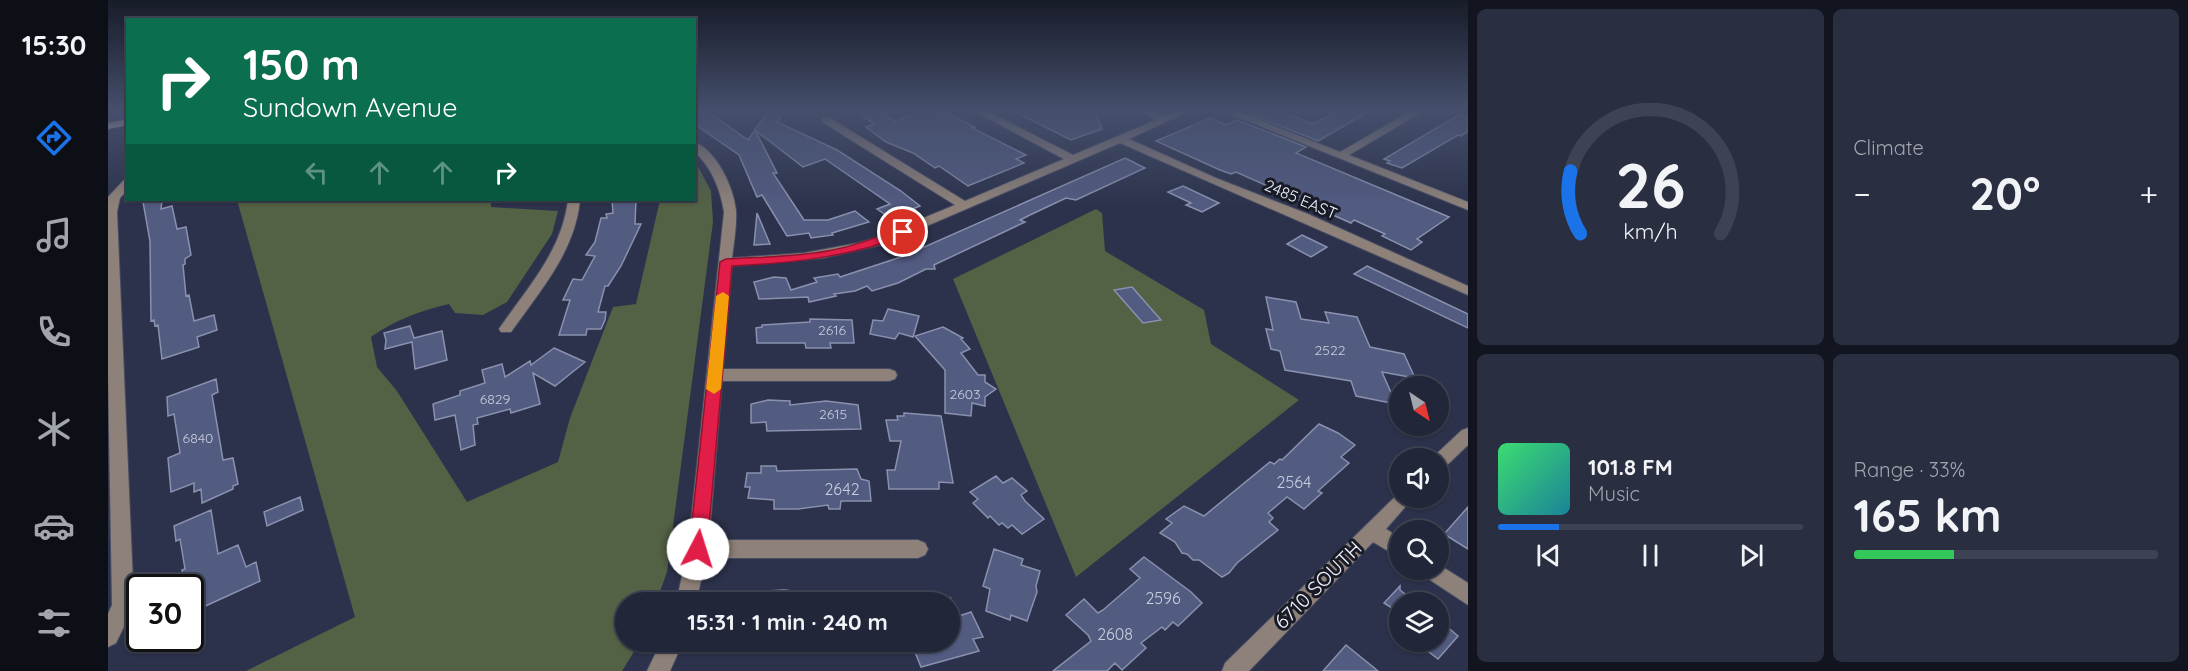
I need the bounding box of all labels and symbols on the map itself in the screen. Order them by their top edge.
street label: 2485 EAST [1262,175,1341,223]
pin [877,206,928,257]
house number: 2616 [818,321,846,339]
house number: 2522 [1315,341,1346,359]
north arrow [1389,376,1449,436]
house number: 2603 [950,385,980,403]
house number: 6829 [480,390,511,408]
house number: 2615 [819,405,847,423]
house number: 6840 [183,429,213,447]
house number: 2564 [1277,472,1311,492]
house number: 2642 [824,479,860,499]
position arrow [666,517,730,581]
street label: 6710 SOUTH [1268,535,1367,634]
speed limit sign: 30 [126,574,204,652]
house number: 2596 [1145,588,1181,608]
house number: 2608 [1097,624,1133,644]

